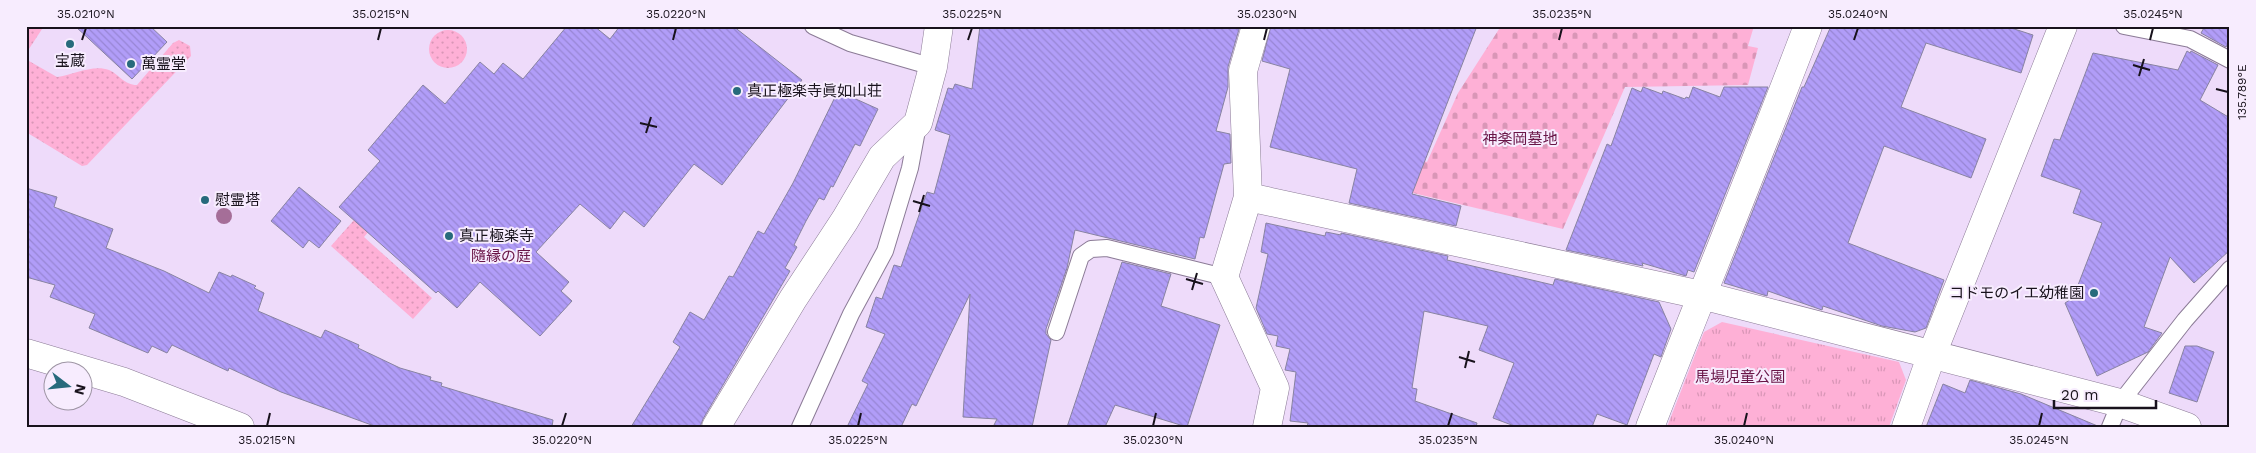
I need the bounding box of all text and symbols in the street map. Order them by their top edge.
text: 35.0210°N [57,7,115,21]
text: 35.0215°N [352,7,410,21]
text: 35.0220°N [646,7,706,21]
text: 35.0225°N [942,7,1002,21]
text: 35.0230°N [1237,7,1297,21]
text: 35.0235°N [1532,7,1592,21]
text: 35.0240°N [1828,7,1888,21]
text: 35.0245°N [2123,7,2183,21]
marker: 宝蔵 [64,38,76,50]
place label: 宝蔵 [55,52,85,70]
place label: 萬霊堂 [141,55,186,73]
marker: 萬霊堂 [125,58,137,70]
text: 135.789°E [2235,64,2249,120]
place label: 真正極楽寺眞如山荘 [747,82,882,100]
marker: 真正極楽寺眞如山荘 [731,85,743,97]
park label: 神楽岡墓地 [1482,130,1558,148]
place label: 慰霊塔 [215,191,260,209]
marker: 慰霊塔 [199,194,211,206]
place label: 真正極楽寺 [459,227,534,245]
marker: 真正極楽寺 [443,230,455,242]
park label: 隨縁の庭 [471,247,531,265]
place label: コドモのイエ幼稚園 [1949,284,2084,302]
marker: コドモのイエ幼稚園 [2088,287,2100,299]
north arrow [42,360,92,410]
park label: 馬場児童公園 [1695,368,1785,386]
scale bar [2054,378,2156,410]
text: N [71,382,90,397]
text: 20 m [2061,386,2099,404]
text: 35.0215°N [238,433,296,447]
text: 35.0220°N [532,433,592,447]
text: 35.0225°N [828,433,888,447]
text: 35.0230°N [1123,433,1183,447]
text: 35.0235°N [1418,433,1478,447]
text: 35.0240°N [1714,433,1774,447]
text: 35.0245°N [2009,433,2069,447]

